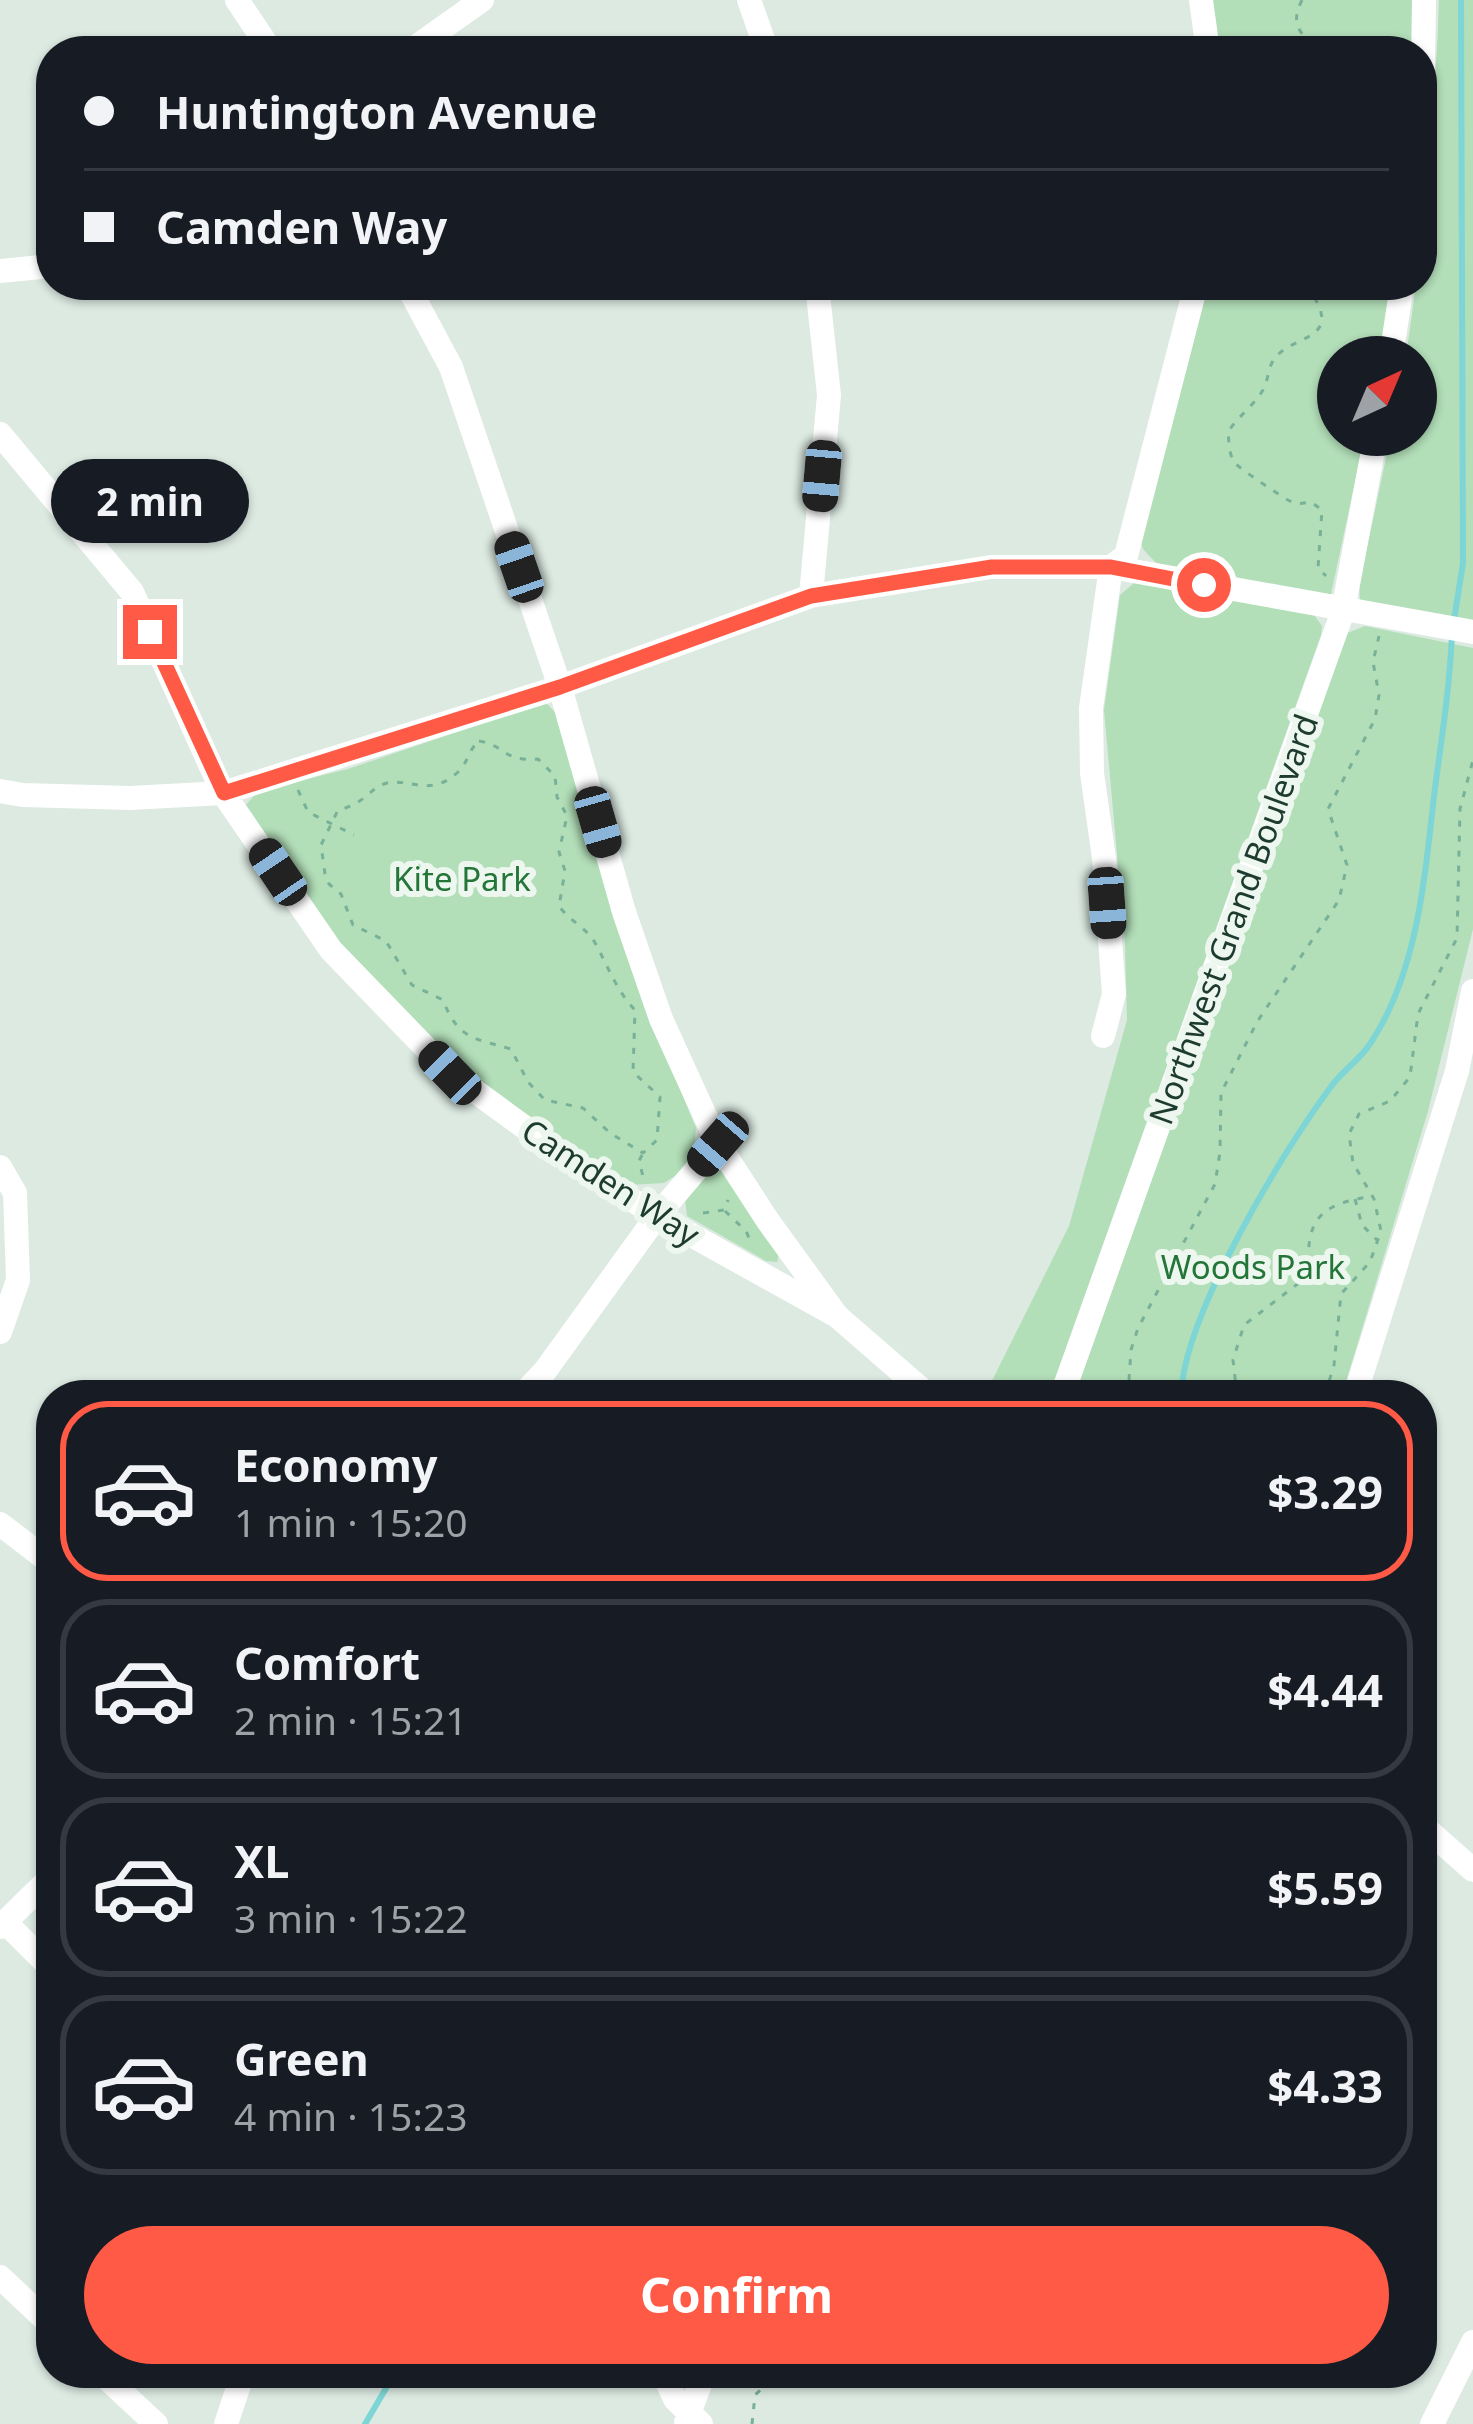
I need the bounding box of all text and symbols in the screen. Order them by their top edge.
text: Huntington Avenue [156,81,597,142]
text: Camden Way [156,196,447,257]
north arrow [1317,336,1437,456]
map controls [1317,336,1437,456]
car [801,439,843,513]
callout: 2 min [51,458,249,542]
text: 2 min [96,474,204,527]
car [490,527,548,607]
route start [1177,558,1231,612]
route end [123,605,177,659]
street label: Northwest Grand Boulevard [1138,708,1328,1130]
car [571,782,625,862]
car [243,832,313,912]
park label: Kite Park [393,856,531,901]
car [1087,866,1127,940]
car [412,1035,488,1111]
car [681,1105,755,1183]
street label: Camden Way [513,1108,709,1256]
park label: Woods Park [1161,1244,1346,1289]
text: Economy [234,1434,438,1495]
icon: car [90,1437,198,1545]
text: $3.29 [1267,1461,1383,1522]
text: 1 min · 15:20 [234,1495,468,1548]
text: Comfort [234,1632,420,1693]
icon: car [90,1635,198,1743]
text: $4.44 [1267,1659,1383,1720]
text: 2 min · 15:21 [234,1693,468,1746]
text: XL [234,1830,289,1891]
icon: car [90,1833,198,1941]
text: $5.59 [1267,1857,1383,1918]
text: 3 min · 15:22 [234,1891,468,1944]
text: Green [234,2028,369,2089]
icon: car [90,2031,198,2139]
text: $4.33 [1267,2055,1383,2116]
text: 4 min · 15:23 [234,2089,468,2142]
button: Confirm [84,2226,1389,2364]

